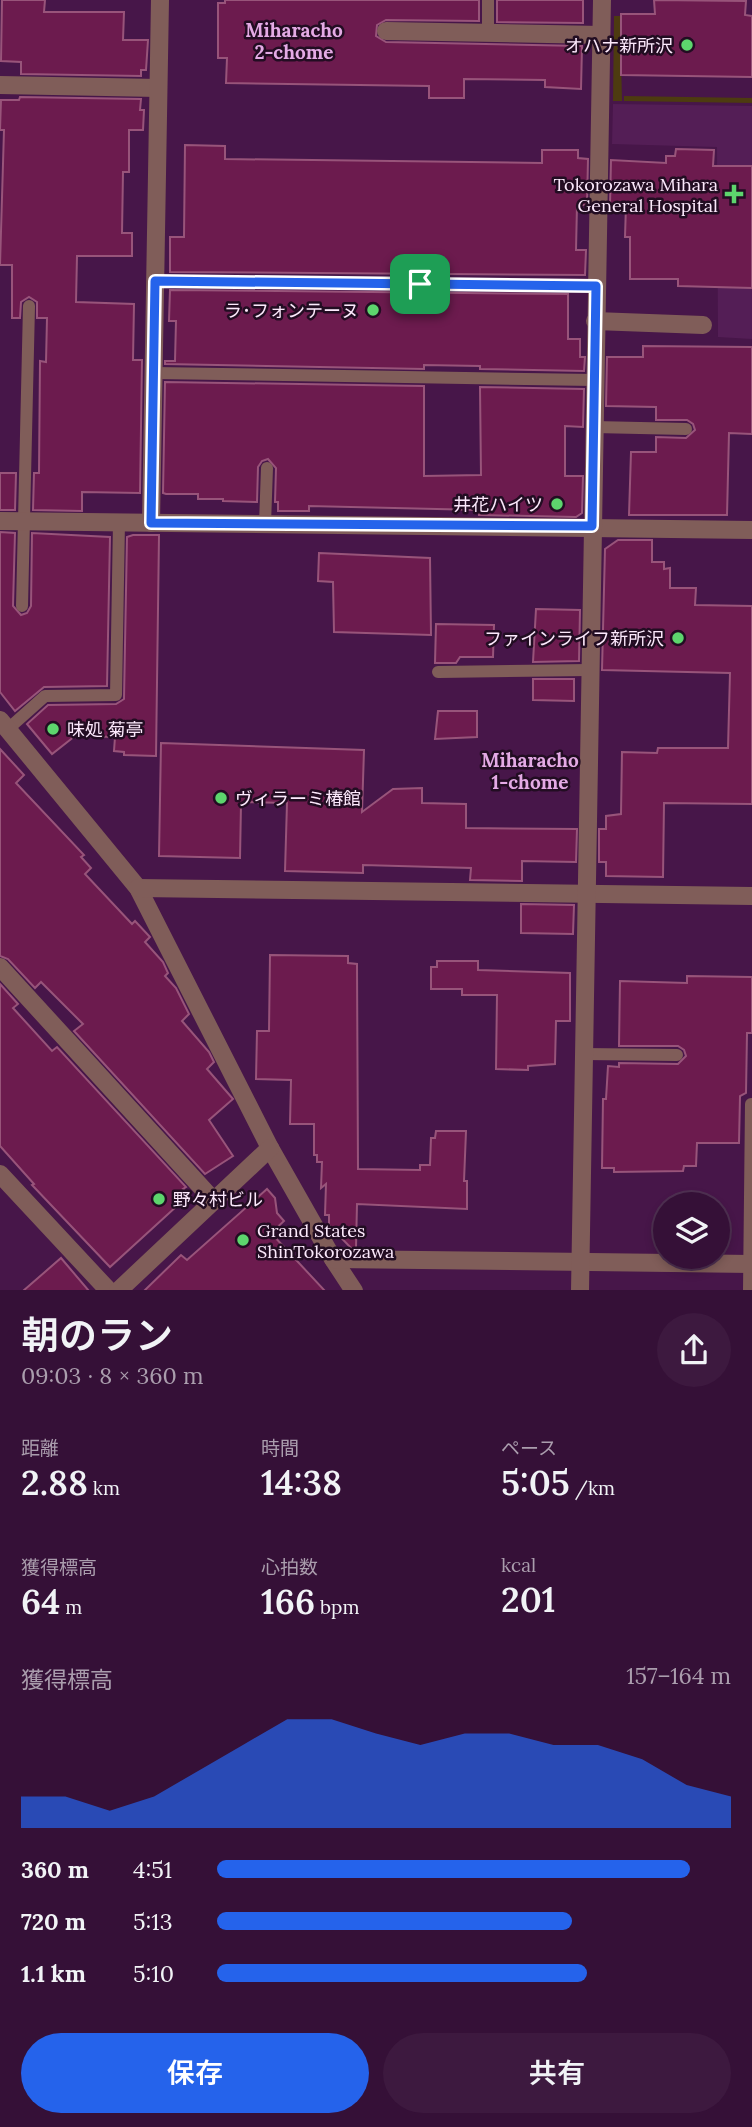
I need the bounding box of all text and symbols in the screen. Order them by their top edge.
district label: Miharacho 2-chome [245,18,343,64]
place label: オハナ新所沢 [565,34,673,57]
marker: オハナ新所沢 [679,37,695,53]
place label: Tokorozawa Mihara General Hospital [553,173,718,217]
marker: Tokorozawa Mihara General Hospital [724,184,744,204]
pin [390,254,450,314]
icon: arrive [401,265,439,303]
place label: ラ･フォンテーヌ [224,299,359,322]
marker: ラ･フォンテーヌ [365,302,381,318]
place label: 井花ハイツ [453,493,543,516]
marker: 井花ハイツ [549,496,565,512]
place label: ファインライフ新所沢 [484,627,664,650]
marker: ファインライフ新所沢 [670,630,686,646]
place label: 味処 菊亭 [67,718,144,741]
marker: 味処 菊亭 [45,721,61,737]
district label: Miharacho 1-chome [481,748,579,794]
place label: ヴィラーミ椿館 [235,787,361,810]
marker: ヴィラーミ椿館 [213,790,229,806]
place label: 野々村ビル [173,1188,263,1211]
marker: 野々村ビル [151,1191,167,1207]
map controls [653,1192,730,1269]
button: layers [653,1192,730,1269]
place label: Grand States ShinTokorozawa [257,1219,394,1263]
marker: Grand States ShinTokorozawa [235,1232,251,1248]
text: 朝のラン [21,1311,173,1359]
button: share [657,1313,731,1387]
text: 09:03 · 8 × 360 m [21,1361,203,1390]
text: 距離 [21,1436,59,1460]
text: 時間 [261,1436,299,1460]
text: ペース [501,1436,557,1460]
text: 2.88 [21,1460,88,1505]
text: 14:38 [261,1460,342,1505]
text: 5:05 [501,1460,570,1505]
text: km [88,1476,120,1500]
text: /km [570,1476,615,1500]
text: kcal [501,1553,536,1577]
text: 獲得標高 [21,1555,97,1579]
text: 心拍数 [261,1555,318,1579]
text: 201 [501,1577,556,1622]
text: 64 [21,1579,60,1624]
text: 166 [261,1579,315,1624]
text: m [60,1595,82,1619]
text: bpm [315,1595,359,1619]
text: 157–164 m [626,1661,731,1690]
text: 獲得標高 [21,1665,113,1694]
text: 360 m [21,1855,89,1884]
text: 4:51 [133,1855,172,1884]
text: 720 m [21,1907,86,1936]
text: 5:13 [133,1907,172,1936]
text: 1.1 km [21,1959,86,1988]
text: 5:10 [133,1959,174,1988]
button: 保存 [21,2033,369,2113]
button: 共有 [383,2033,731,2113]

